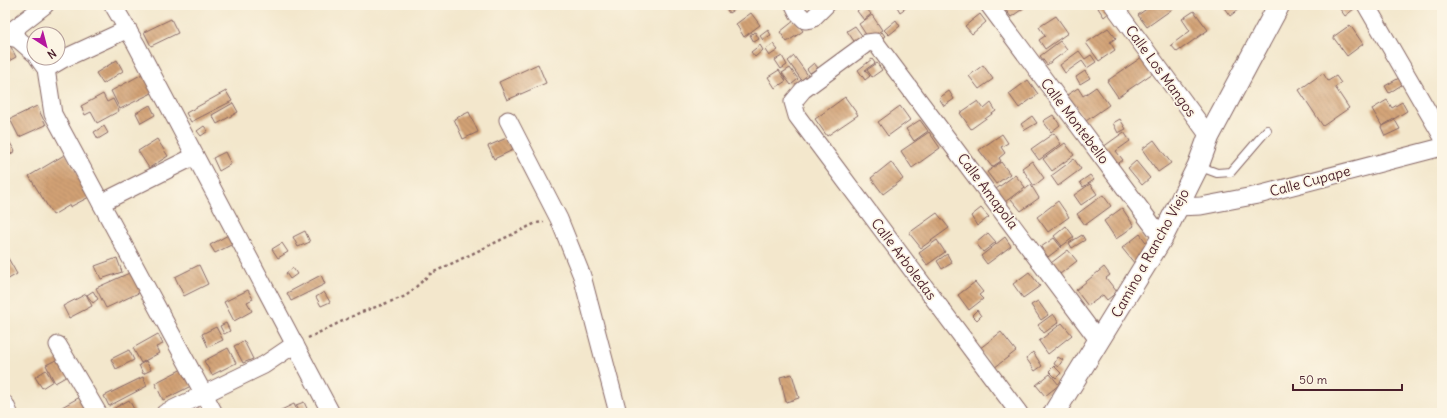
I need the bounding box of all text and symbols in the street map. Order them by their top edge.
street label: Calle Los Mangos [1122,22,1200,120]
north arrow [26,26,66,66]
text: N [45,46,59,62]
street label: Calle Montebello [1037,75,1113,168]
street label: Calle Amapola [954,149,1022,233]
street label: Calle Cupape [1268,162,1352,200]
street label: Camino a Rancho Viejo [1107,185,1193,321]
street label: Calle Arboledas [867,215,941,303]
scale bar [1293,366,1402,392]
text: 50 m [1299,372,1328,387]

